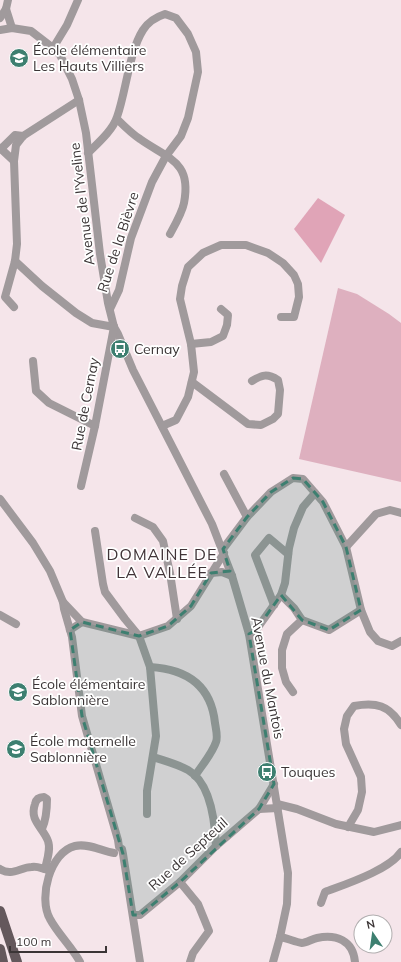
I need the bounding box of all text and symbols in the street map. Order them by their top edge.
place label: École élémentaire Les Hauts Villiers [33,41,146,75]
school or university icon: École élémentaire Les Hauts Villiers [8,47,30,69]
street label: Avenue de l'Yveline [66,142,98,266]
street label: Rue de la Bièvre [93,190,143,294]
bus stop icon: Cernay [109,338,131,360]
place label: Cernay [134,340,180,358]
street label: Rue de Cernay [67,355,103,452]
district label: DOMAINE DE LA VALLÉE [107,544,217,582]
street label: Avenue du Mantois [247,615,289,741]
place label: École élémentaire Sablonnière [32,675,145,709]
school or university icon: École élémentaire Sablonnière [7,681,29,703]
place label: École maternelle Sablonnière [30,732,136,766]
school or university icon: École maternelle Sablonnière [5,738,27,760]
bus stop icon: Touques [256,761,278,783]
place label: Touques [281,763,336,781]
street label: Rue de Septeuil [145,814,231,894]
north arrow [353,914,393,954]
text: N [365,917,376,932]
scale bar [10,928,106,954]
text: 100 m [16,934,51,949]

